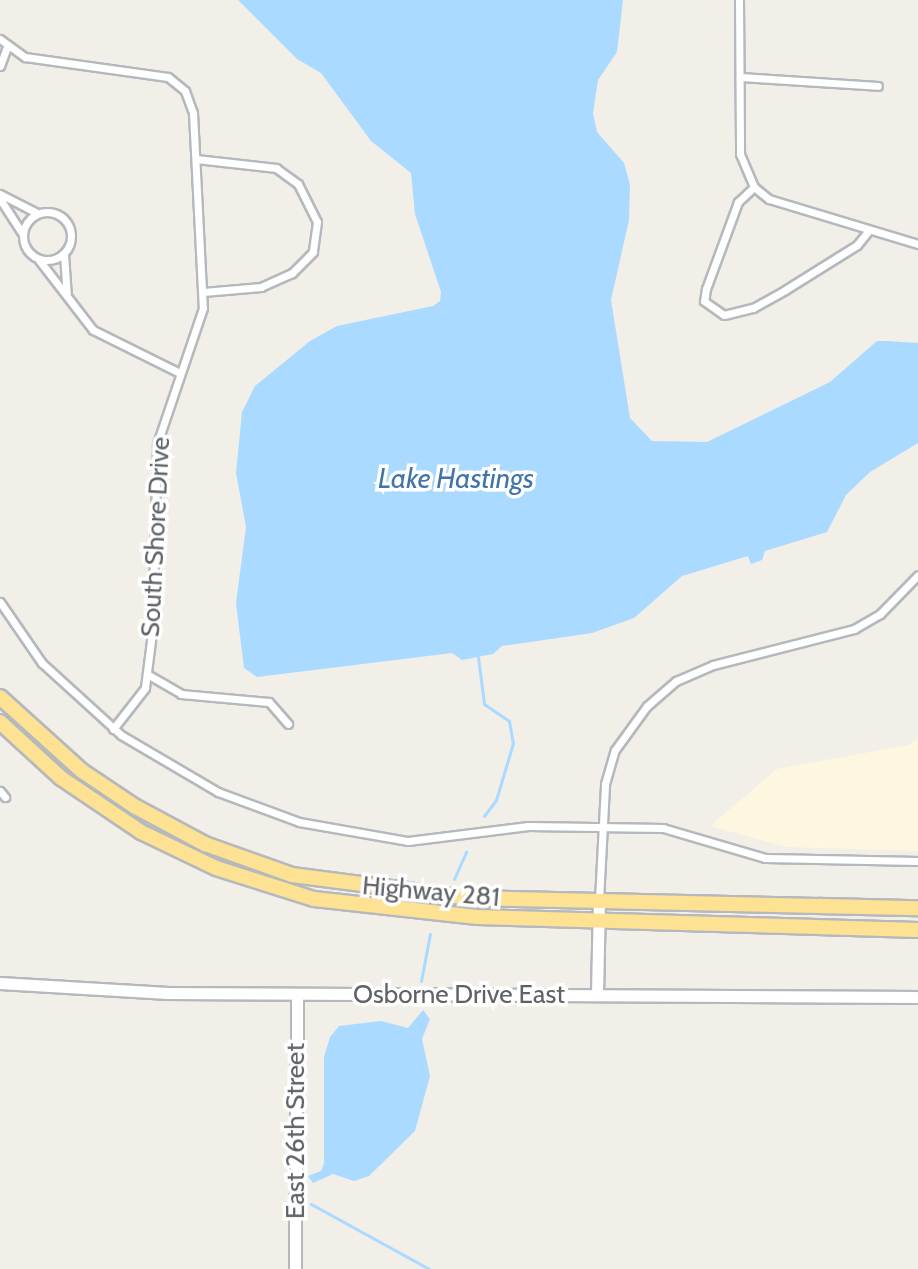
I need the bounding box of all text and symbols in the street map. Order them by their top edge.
street label: South Shore Drive [135,436,177,638]
water label: Lake Hastings [378,461,534,495]
street label: Highway 281 [361,870,501,914]
street label: Osborne Drive East [353,979,565,1011]
street label: East 26th Street [280,1043,312,1219]

